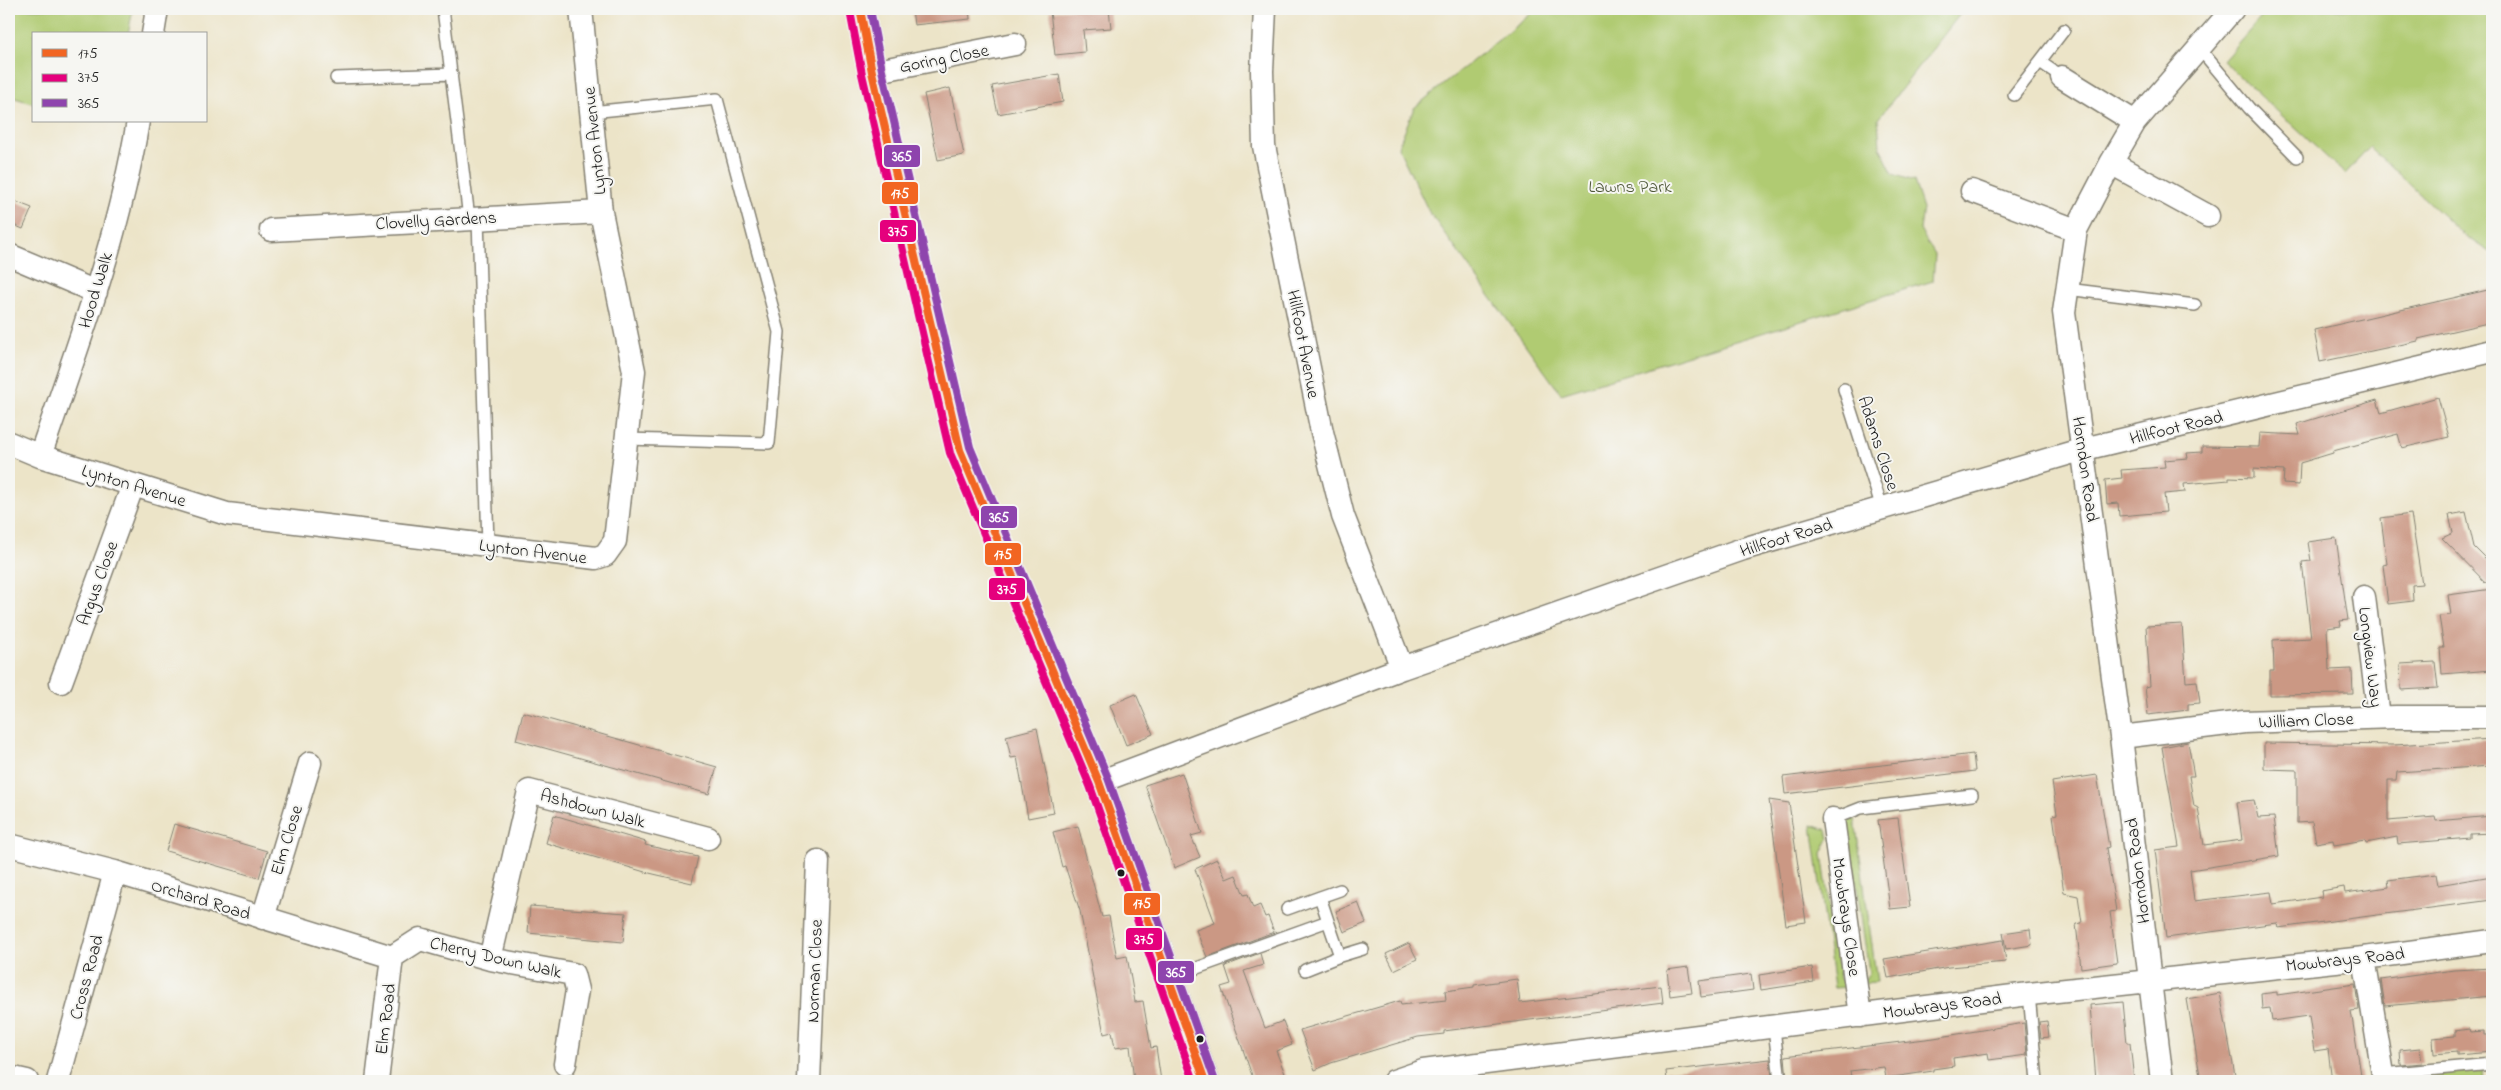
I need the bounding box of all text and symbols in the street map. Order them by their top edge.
legend [32,32,208,122]
street label: Goring Close [898,38,992,82]
text: 175 [78,43,98,65]
text: 375 [78,67,99,89]
street label: Lynton Avenue [577,85,615,196]
text: 365 [78,93,100,115]
line badge: 365 [883,144,921,168]
text: 365 [891,147,912,168]
park label: Lawns Park [1588,175,1672,201]
line badge: 175 [881,181,919,205]
text: 175 [891,184,909,205]
street label: Clovelly Gardens [375,206,497,238]
line badge: 375 [879,219,917,243]
text: 375 [887,222,908,243]
street label: Hood Walk [73,249,121,332]
street label: Hillfoot Avenue [1279,288,1325,402]
street label: Adams Close [1850,393,1905,495]
street label: Hillfoot Road [2127,405,2226,453]
street label: Horndon Road [2064,415,2104,524]
street label: Lynton Avenue [78,459,190,515]
line badge: 365 [980,505,1018,529]
text: 365 [988,508,1009,529]
street label: Hillfoot Road [1737,513,1836,565]
street label: Lynton Avenue [477,533,589,573]
street label: Argus Close [72,537,127,630]
line badge: 175 [984,542,1022,566]
text: 175 [994,545,1012,566]
line badge: 375 [988,577,1026,601]
text: 375 [996,580,1017,601]
street label: Longview Way [2349,605,2388,709]
street label: William Close [2258,707,2355,737]
street label: Ashdown Walk [537,783,648,836]
street label: Elm Close [265,802,311,879]
street label: Horndon Road [2120,816,2158,925]
street label: Mowbrays Close [1824,856,1866,979]
unlabelled marker [1116,868,1126,878]
street label: Orchard Road [147,873,253,928]
line badge: 175 [1123,892,1161,916]
text: 175 [1133,894,1151,915]
street label: Norman Close [801,918,831,1023]
line badge: 375 [1125,927,1163,951]
text: 375 [1133,930,1154,951]
street label: Cherry Down Walk [427,931,564,987]
street label: Cross Road [64,932,112,1023]
street label: Mowbrays Road [2284,942,2406,980]
line badge: 365 [1157,960,1195,984]
text: 365 [1165,963,1186,984]
street label: Elm Road [370,982,404,1056]
street label: Mowbrays Road [1881,987,2003,1027]
unlabelled marker [1195,1034,1205,1044]

